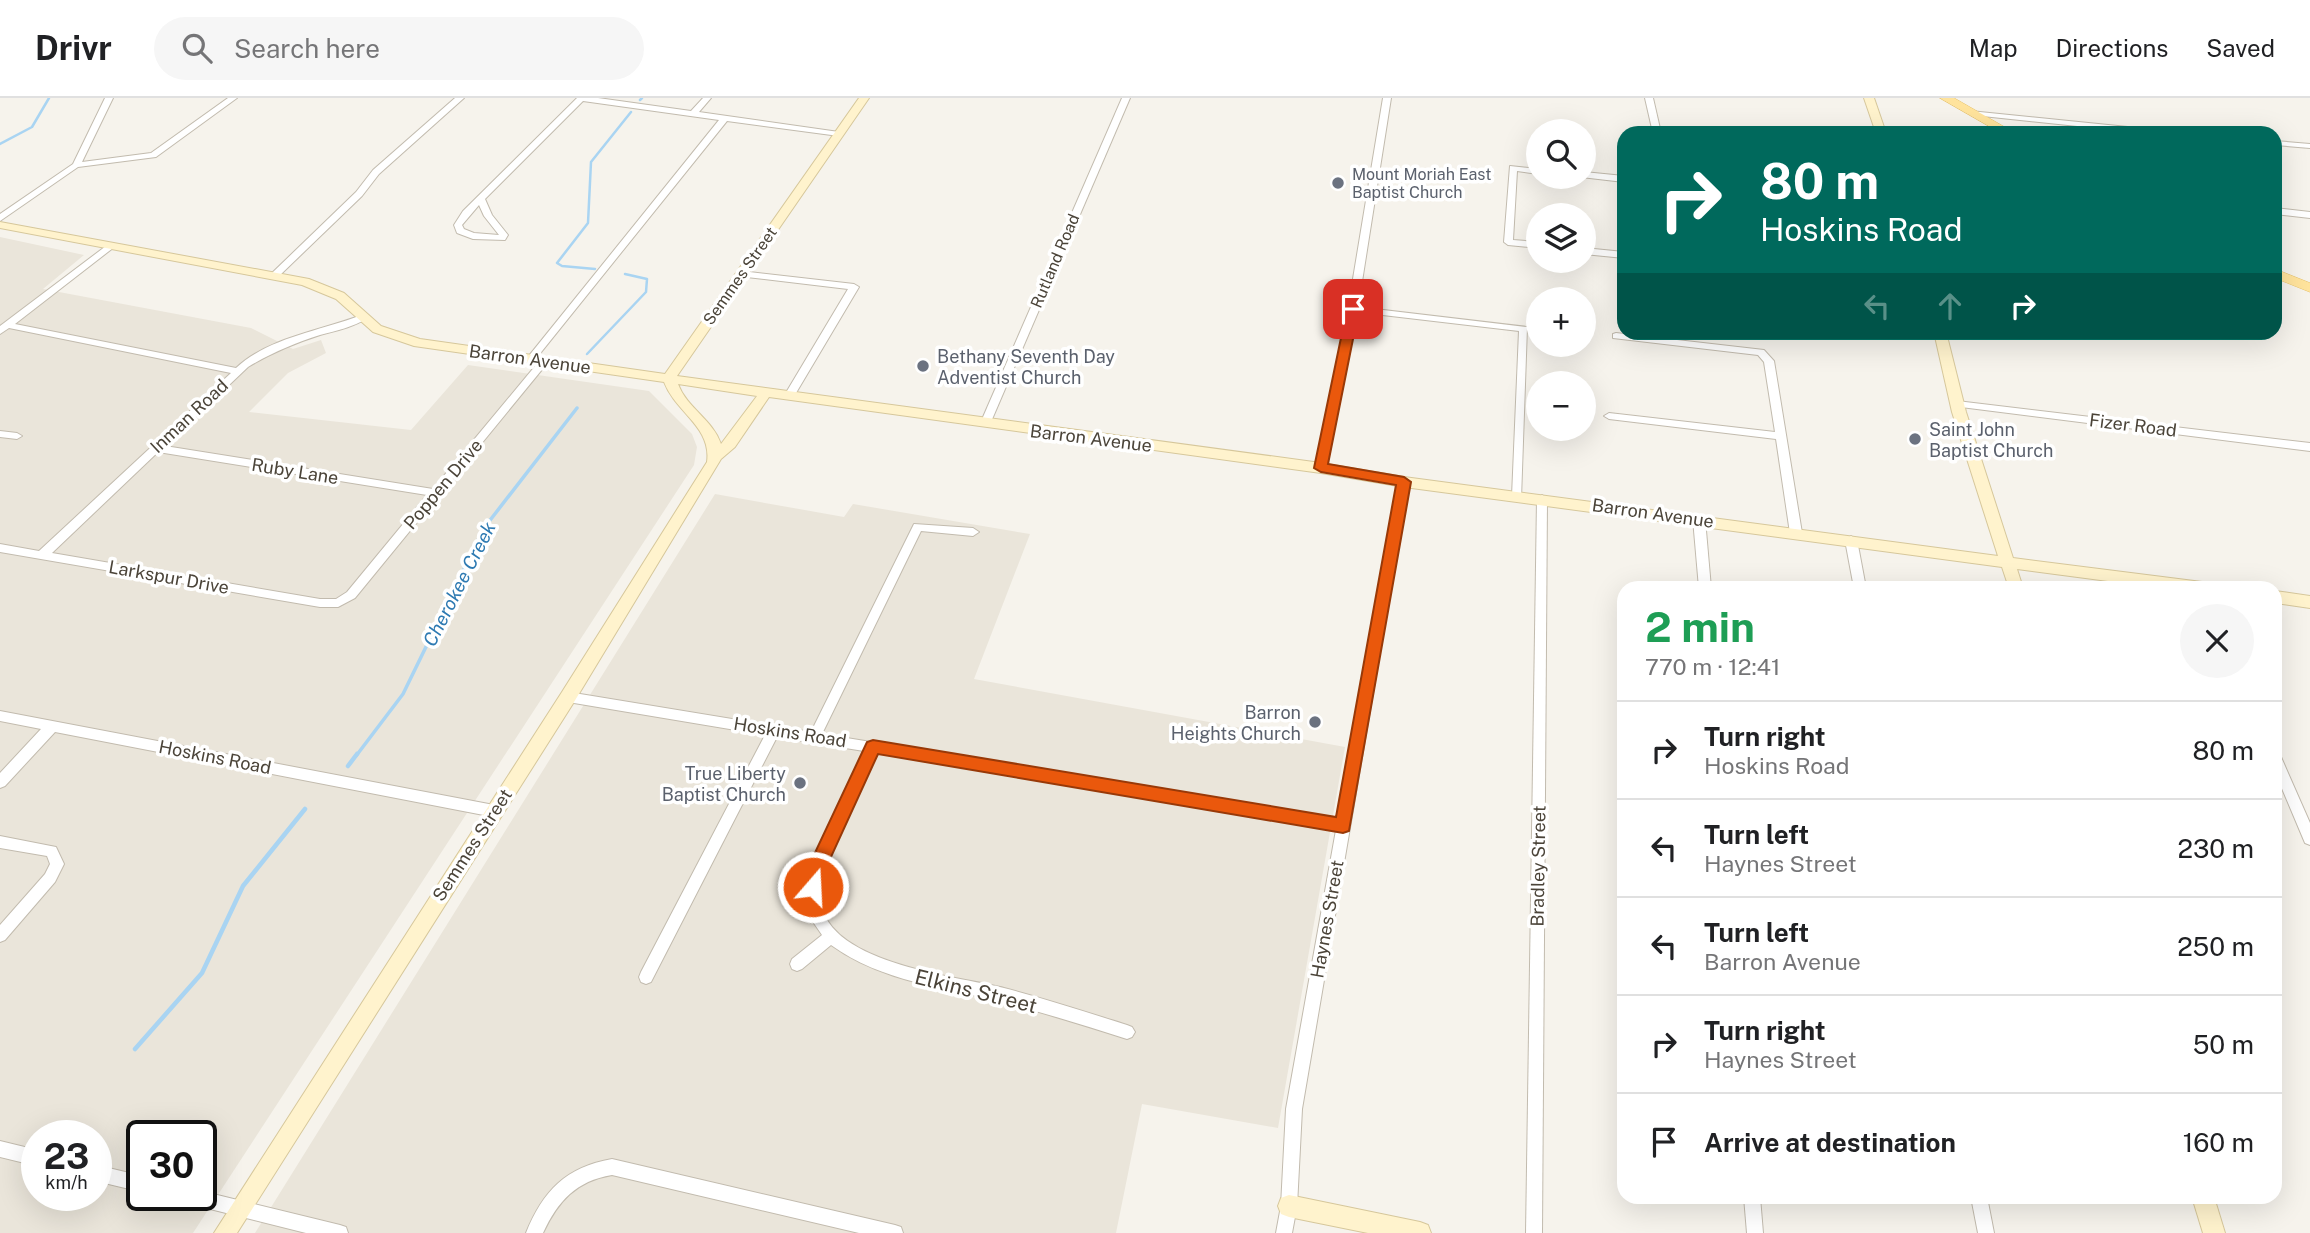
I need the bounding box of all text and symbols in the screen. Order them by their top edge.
search box [154,17,644,80]
text: Drivr [35,29,112,67]
icon: search [178,29,216,67]
text: Search here [234,33,380,64]
text: Map [1969,34,2018,62]
text: Directions [2056,34,2168,62]
text: Saved [2206,34,2275,62]
map controls [1526,119,1596,441]
button: search [1526,119,1596,189]
text: 80 m [1760,152,1879,210]
icon: right [1645,154,1736,245]
place label: Mount Moriah East Baptist Church [1352,165,1491,202]
marker: Mount Moriah East Baptist Church [1330,175,1346,191]
button: layers [1526,203,1596,273]
street label: Rutland Road [1027,211,1083,311]
text: Hoskins Road [1760,211,1963,248]
street label: Semmes Street [699,223,781,329]
pin [1323,279,1383,339]
button: + [1526,287,1596,357]
icon: left [1858,287,1896,325]
icon: ahead [1931,287,1969,325]
icon: right [2004,287,2042,325]
icon: arrive [1334,290,1372,328]
street label: Barron Avenue [468,340,592,378]
place label: Bethany Seventh Day Adventist Church [937,346,1115,388]
marker: Bethany Seventh Day Adventist Church [915,358,931,374]
button: − [1526,371,1596,441]
street label: Inman Road [146,375,232,457]
street label: Fizer Road [2088,409,2178,441]
place label: Saint John Baptist Church [1929,419,2053,461]
street label: Barron Avenue [1029,420,1153,456]
marker: Saint John Baptist Church [1907,431,1923,447]
street label: Poppen Drive [399,435,487,533]
street label: Ruby Lane [250,454,340,488]
street label: Barron Avenue [1591,494,1715,532]
water label: Cherokee Creek [418,517,500,650]
street label: Larkspur Drive [107,556,231,598]
text: 2 min [1645,602,1755,651]
button: close [2180,604,2254,678]
text: 770 m · 12:41 [1645,653,1780,680]
place label: Barron Heights Church [1171,702,1301,744]
street label: Hoskins Road [732,713,848,751]
marker: Barron Heights Church [1307,714,1323,730]
text: Turn right [1704,721,1826,752]
icon: right [1645,731,1683,769]
text: 80 m [2193,735,2254,766]
street label: Hoskins Road [157,736,273,778]
text: Hoskins Road [1704,752,1850,779]
place label: True Liberty Baptist Church [662,763,786,805]
marker: True Liberty Baptist Church [792,775,808,791]
street label: Semmes Street [428,785,516,905]
street label: Bradley Street [1526,805,1550,927]
text: Turn left [1704,819,1809,850]
icon: left [1645,829,1683,867]
text: 230 m [2178,833,2254,864]
position arrow [776,850,850,924]
text: Haynes Street [1704,850,1857,877]
street label: Haynes Street [1306,858,1348,980]
text: Turn left [1704,917,1809,948]
icon: left [1645,927,1683,965]
text: 250 m [2177,931,2254,962]
text: Barron Avenue [1704,948,1861,975]
street label: Elkins Street [912,964,1040,1018]
text: Turn right [1704,1015,1826,1046]
icon: right [1645,1025,1683,1063]
text: 50 m [2193,1029,2254,1060]
text: Haynes Street [1704,1046,1857,1073]
speed limit sign: 30 [126,1120,217,1211]
icon: arrive [1645,1123,1683,1161]
text: Arrive at destination [1704,1127,1956,1158]
text: 160 m [2183,1127,2254,1158]
text: 23 [44,1136,89,1177]
text: km/h [45,1172,88,1193]

